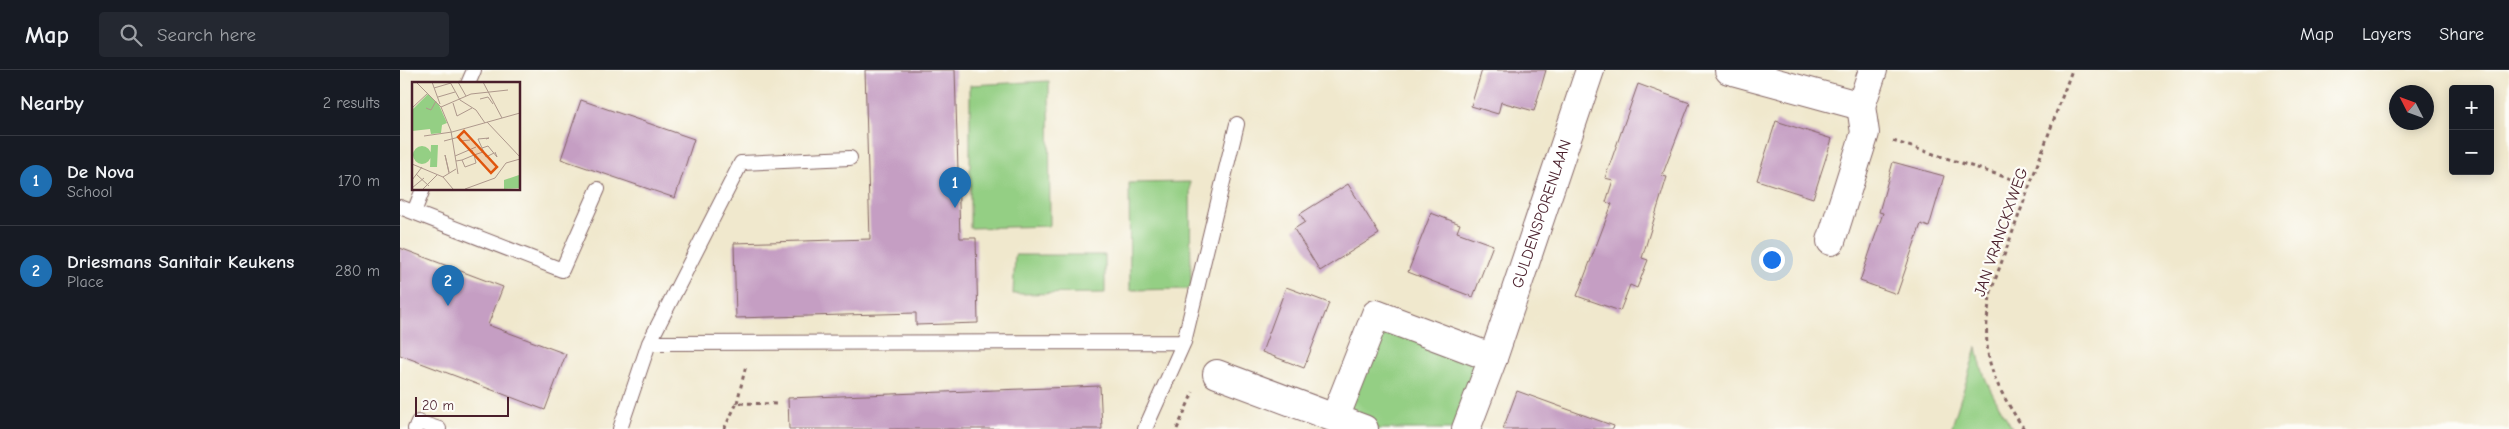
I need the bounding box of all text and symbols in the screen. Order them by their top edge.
search box [99,12,449,57]
text: Map [25,21,69,49]
icon: search [117,21,145,49]
text: Search here [157,24,256,46]
text: Map [2300,24,2334,45]
text: Layers [2362,24,2411,45]
text: Share [2439,24,2484,45]
inset map [412,82,520,190]
north arrow [2389,85,2434,130]
map controls [2449,85,2494,175]
button: + [2449,85,2494,130]
text: Nearby [20,91,84,115]
text: 2 results [323,94,380,112]
button: − [2449,130,2494,175]
street label: GULDENSPORENLAAN [1508,137,1575,291]
text: De Nova [67,161,134,183]
street label: JAN VRANCKXWEG [1971,165,2031,299]
pin: 1 [939,167,971,208]
text: 1 [33,172,39,190]
text: 170 m [338,172,380,190]
text: School [67,183,113,201]
your location [1759,247,1785,273]
text: Driesmans Sanitair Keukens [67,251,294,273]
text: 2 [32,262,40,280]
text: 280 m [335,262,380,280]
pin: 2 [432,265,464,306]
text: Place [67,273,103,291]
scale bar [415,394,509,417]
text: 20 m [422,397,454,414]

